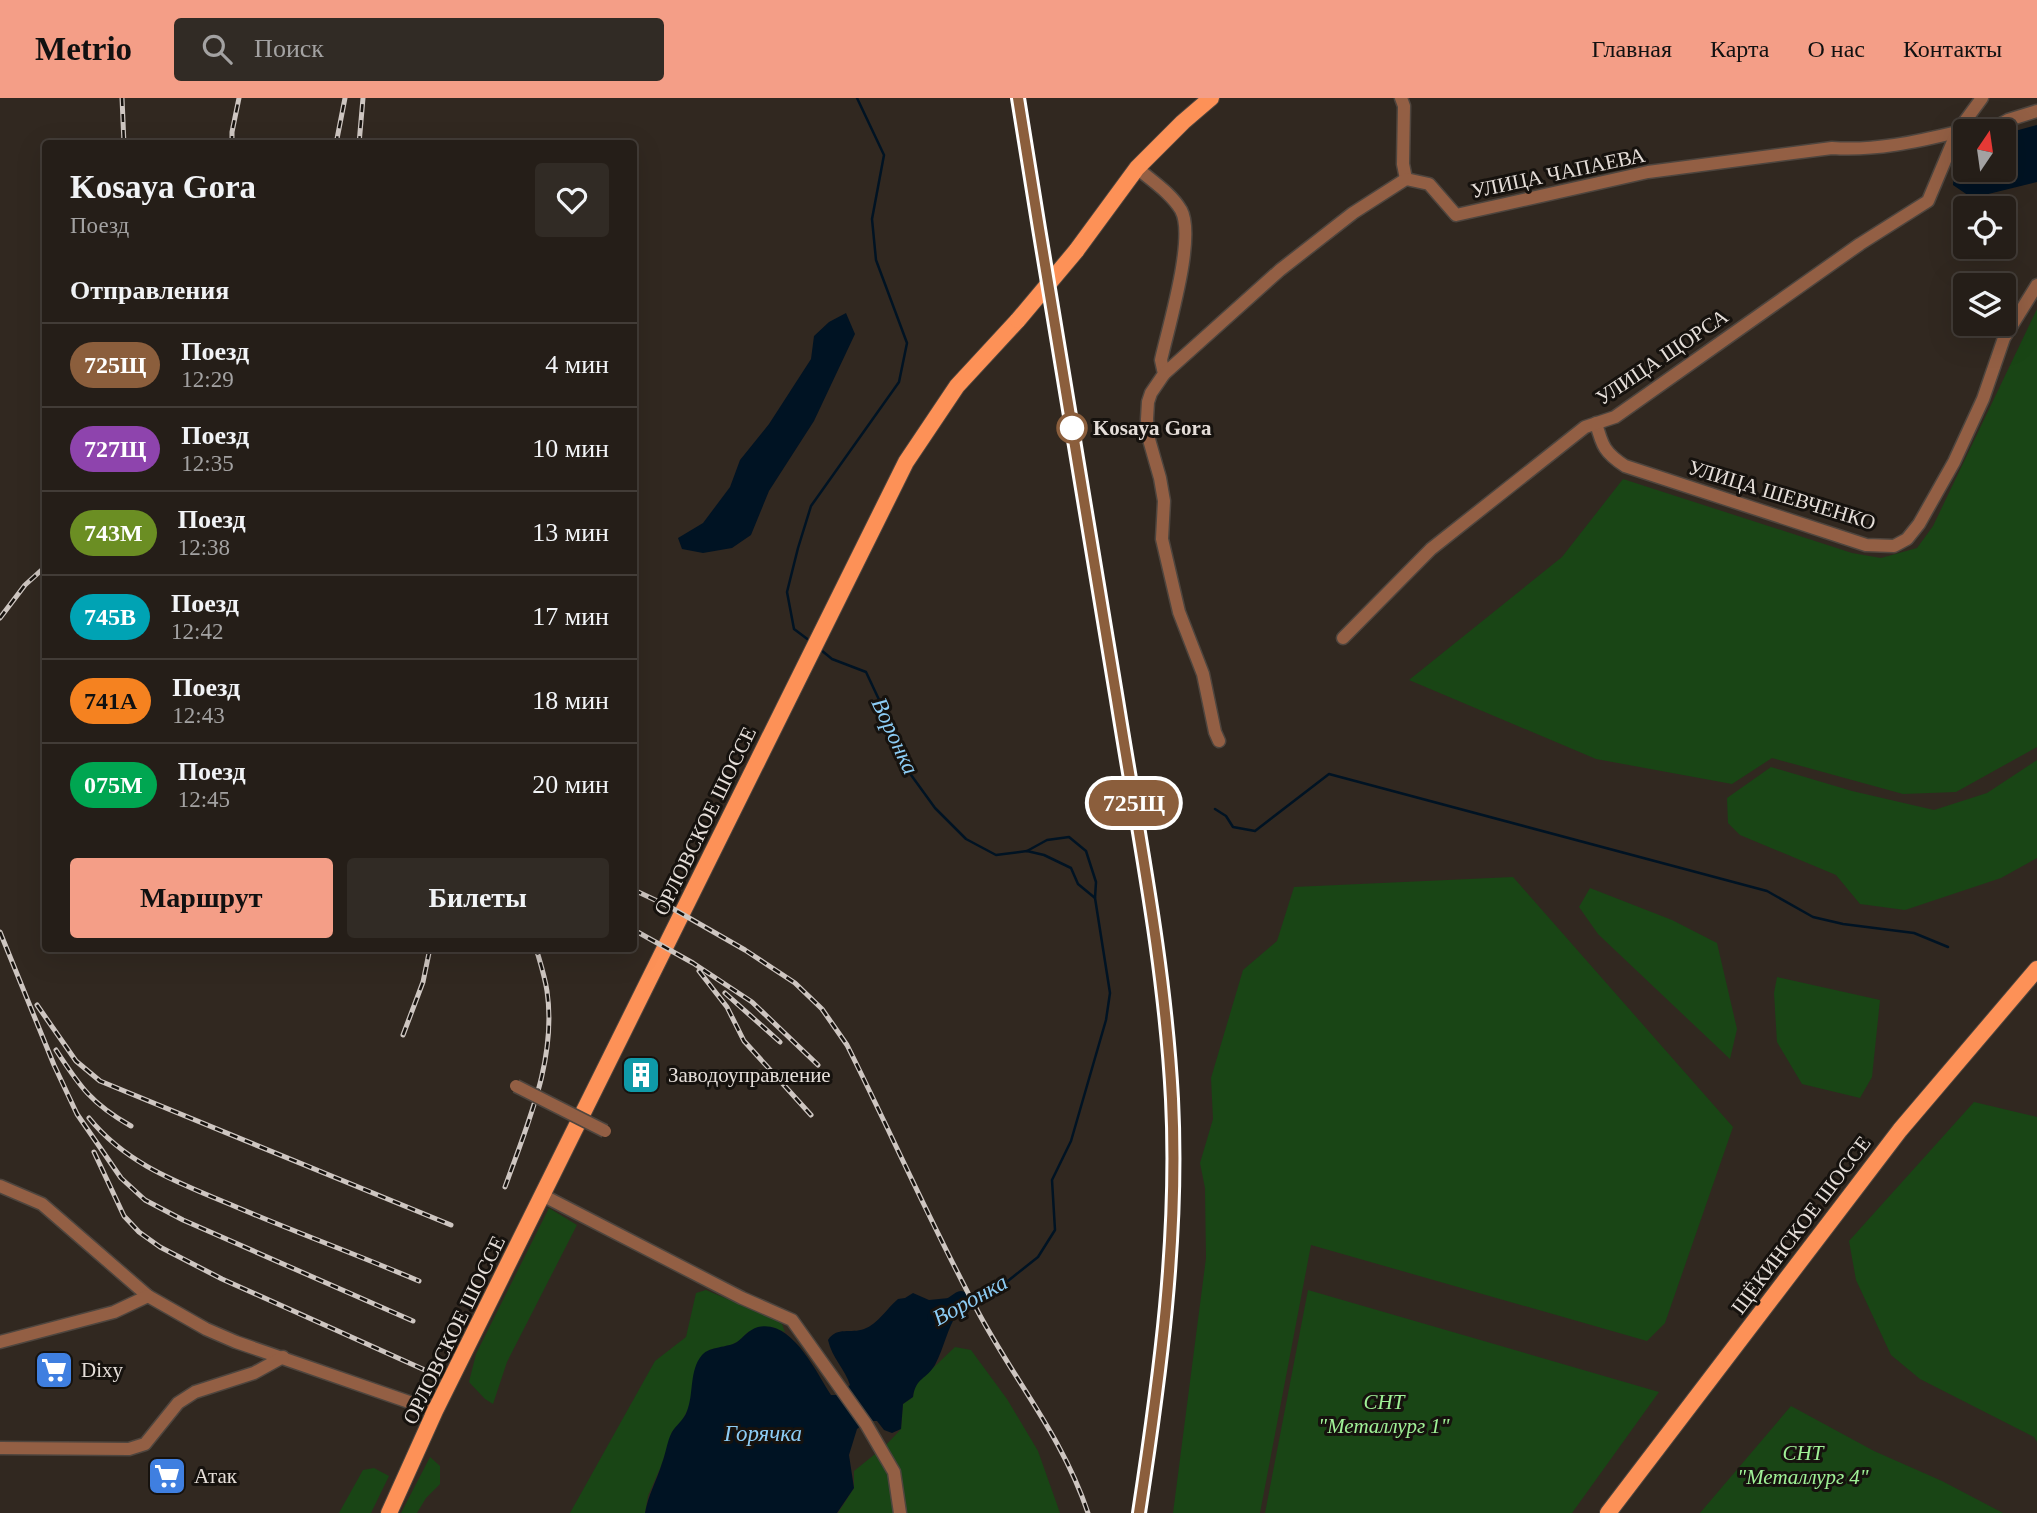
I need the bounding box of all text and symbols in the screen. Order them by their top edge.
search box [174,18,664,81]
icon: search [198,30,236,68]
text: Metrio [35,31,132,67]
text: Поиск [254,34,324,63]
text: Главная [1591,36,1672,62]
text: Карта [1710,36,1769,62]
text: О нас [1807,36,1865,62]
text: Контакты [1903,36,2002,62]
north arrow [1953,119,2016,182]
map controls [1953,119,2016,336]
street label: УЛИЦА ЧАПАЕВА [1469,143,1648,203]
button: heart [535,163,609,237]
text: Kosaya Gora [70,169,256,205]
button: locate [1953,196,2016,259]
text: Поезд [70,213,129,238]
button: layers [1953,273,2016,336]
text: Отправления [70,276,229,305]
street label: УЛИЦА ЩОРСА [1591,304,1733,410]
text: Поезд [181,337,249,366]
text: 4 мин [545,350,609,379]
text: 725Щ [84,352,146,378]
text: 12:29 [181,367,234,392]
marker: Kosaya Gora [1057,413,1087,443]
place label: Kosaya Gora [1093,416,1212,440]
text: Поезд [181,421,249,450]
text: 10 мин [532,434,609,463]
text: 727Щ [84,436,146,462]
text: 12:35 [181,451,234,476]
street label: УЛИЦА ШЕВЧЕНКО [1685,455,1879,535]
text: Поезд [178,505,246,534]
text: 13 мин [532,518,609,547]
text: 743М [84,520,143,546]
text: 12:38 [178,535,230,560]
text: Поезд [171,589,239,618]
text: 17 мин [532,602,609,631]
text: 745В [84,604,136,630]
text: 12:42 [171,619,223,644]
text: Поезд [172,673,240,702]
text: 18 мин [532,686,609,715]
text: 741А [84,688,137,714]
water label: Воронка [866,694,924,778]
text: 12:43 [172,703,225,728]
street label: ОРЛОВСКОЕ ШОССЕ [649,723,761,919]
text: Поезд [178,757,246,786]
text: 20 мин [532,770,609,799]
text: 075М [84,772,143,798]
line badge: 725Щ [1085,780,1183,826]
text: 12:45 [178,787,230,812]
text: 725Щ [1103,790,1165,816]
button: Маршрут [70,858,333,938]
button: Билеты [347,858,609,938]
building icon: Заводоуправление [620,1054,662,1096]
place label: Заводоуправление [668,1063,831,1087]
street label: ЩЁКИНСКОЕ ШОССЕ [1726,1131,1876,1319]
street label: ОРЛОВСКОЕ ШОССЕ [398,1232,510,1428]
water label: Воронка [928,1269,1012,1331]
supermarket icon: Dixy [33,1349,75,1391]
place label: Dixy [81,1358,124,1382]
park label: СНТ "Металлург 1" [1318,1390,1450,1438]
water label: Горячка [723,1421,802,1446]
park label: СНТ "Металлург 4" [1737,1441,1869,1489]
supermarket icon: Атак [146,1455,188,1497]
place label: Атак [194,1464,238,1488]

